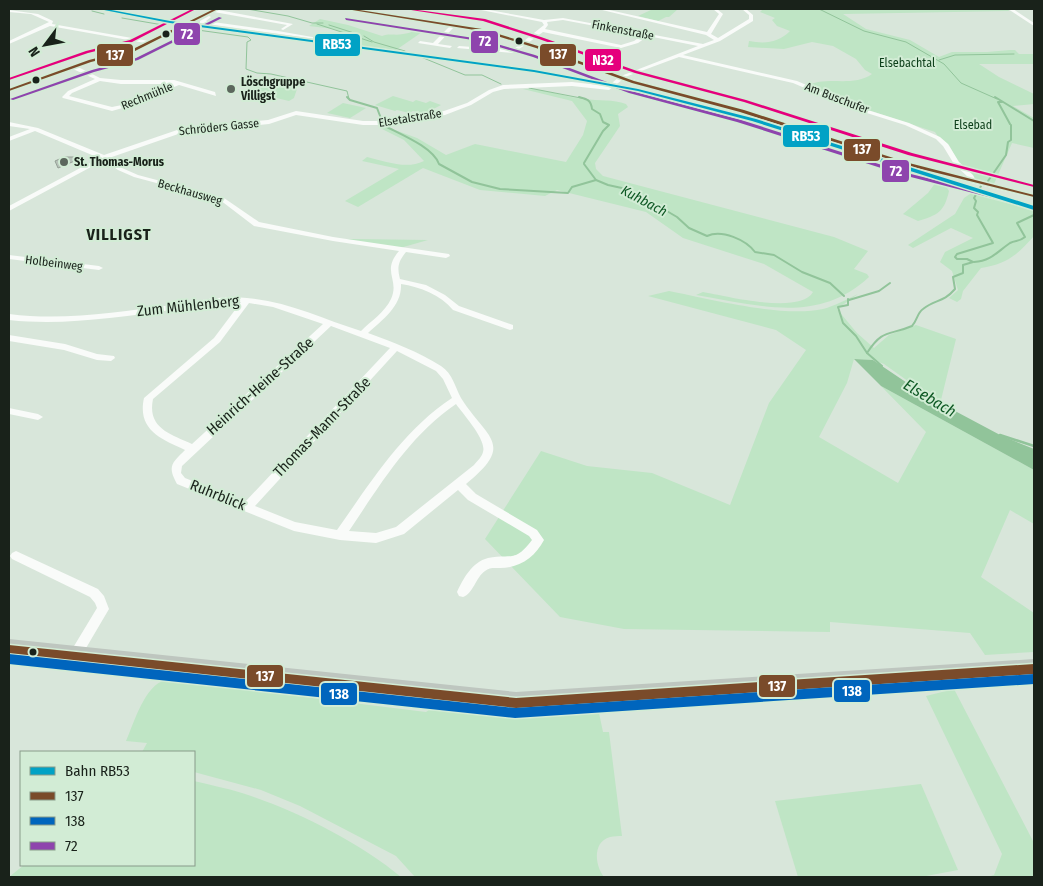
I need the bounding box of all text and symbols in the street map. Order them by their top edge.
street label: Finkenstraße [591,17,655,43]
north arrow [20,20,70,70]
line badge: 72 [173,22,201,46]
text: 72 [181,26,194,43]
unlabelled marker [161,29,171,39]
line badge: 72 [470,30,499,54]
line badge: RB53 [314,33,361,57]
text: 72 [479,33,492,50]
text: RB53 [323,36,352,53]
unlabelled marker [514,36,524,46]
line badge: 137 [96,43,134,67]
line badge: 137 [539,43,577,67]
text: N [25,44,44,60]
text: 137 [549,46,567,63]
text: 137 [106,47,124,64]
line badge: N32 [584,48,622,72]
text: N32 [592,52,614,69]
park label: Elsebachtal [879,56,935,70]
unlabelled marker [31,75,41,85]
place label: Löschgruppe Villigst [240,75,305,103]
street label: Rechmühle [119,79,175,113]
street label: Am Buschufer [803,79,872,117]
marker: Löschgruppe Villigst [225,83,237,95]
street label: Elsetalstraße [377,106,443,130]
street label: Schröders Gasse [178,116,260,138]
park label: Elsebad [954,118,992,132]
line badge: RB53 [782,124,830,148]
text: RB53 [792,128,821,145]
line badge: 137 [843,138,881,162]
text: 137 [853,141,871,158]
place label: St. Thomas-Morus [74,155,165,169]
marker: St. Thomas-Morus [58,156,70,168]
line badge: 72 [881,159,910,183]
text: 72 [890,163,903,180]
street label: Beckhausweg [156,176,224,208]
water label: Kuhbach [618,182,670,220]
district label: VILLIGST [85,225,152,244]
street label: Holbeinweg [24,253,84,274]
street label: Zum Mühlenberg [136,292,240,320]
street label: Heinrich-Heine-Straße [203,333,317,439]
street label: Thomas-Mann-Straße [270,373,374,481]
water label: Elsebach [900,375,960,421]
street label: Ruhrblick [188,476,248,514]
unlabelled marker [28,647,38,657]
line badge: 137 [246,664,284,688]
text: 137 [256,668,274,685]
line badge: 137 [758,674,796,698]
text: 137 [768,678,786,695]
line badge: 138 [833,679,871,703]
line badge: 138 [320,682,358,706]
text: 138 [842,683,863,700]
text: 138 [329,686,350,703]
legend [20,751,195,866]
text: Bahn RB53 [65,762,130,780]
text: 137 [65,787,84,805]
text: 138 [65,812,85,830]
text: 72 [65,837,78,855]

